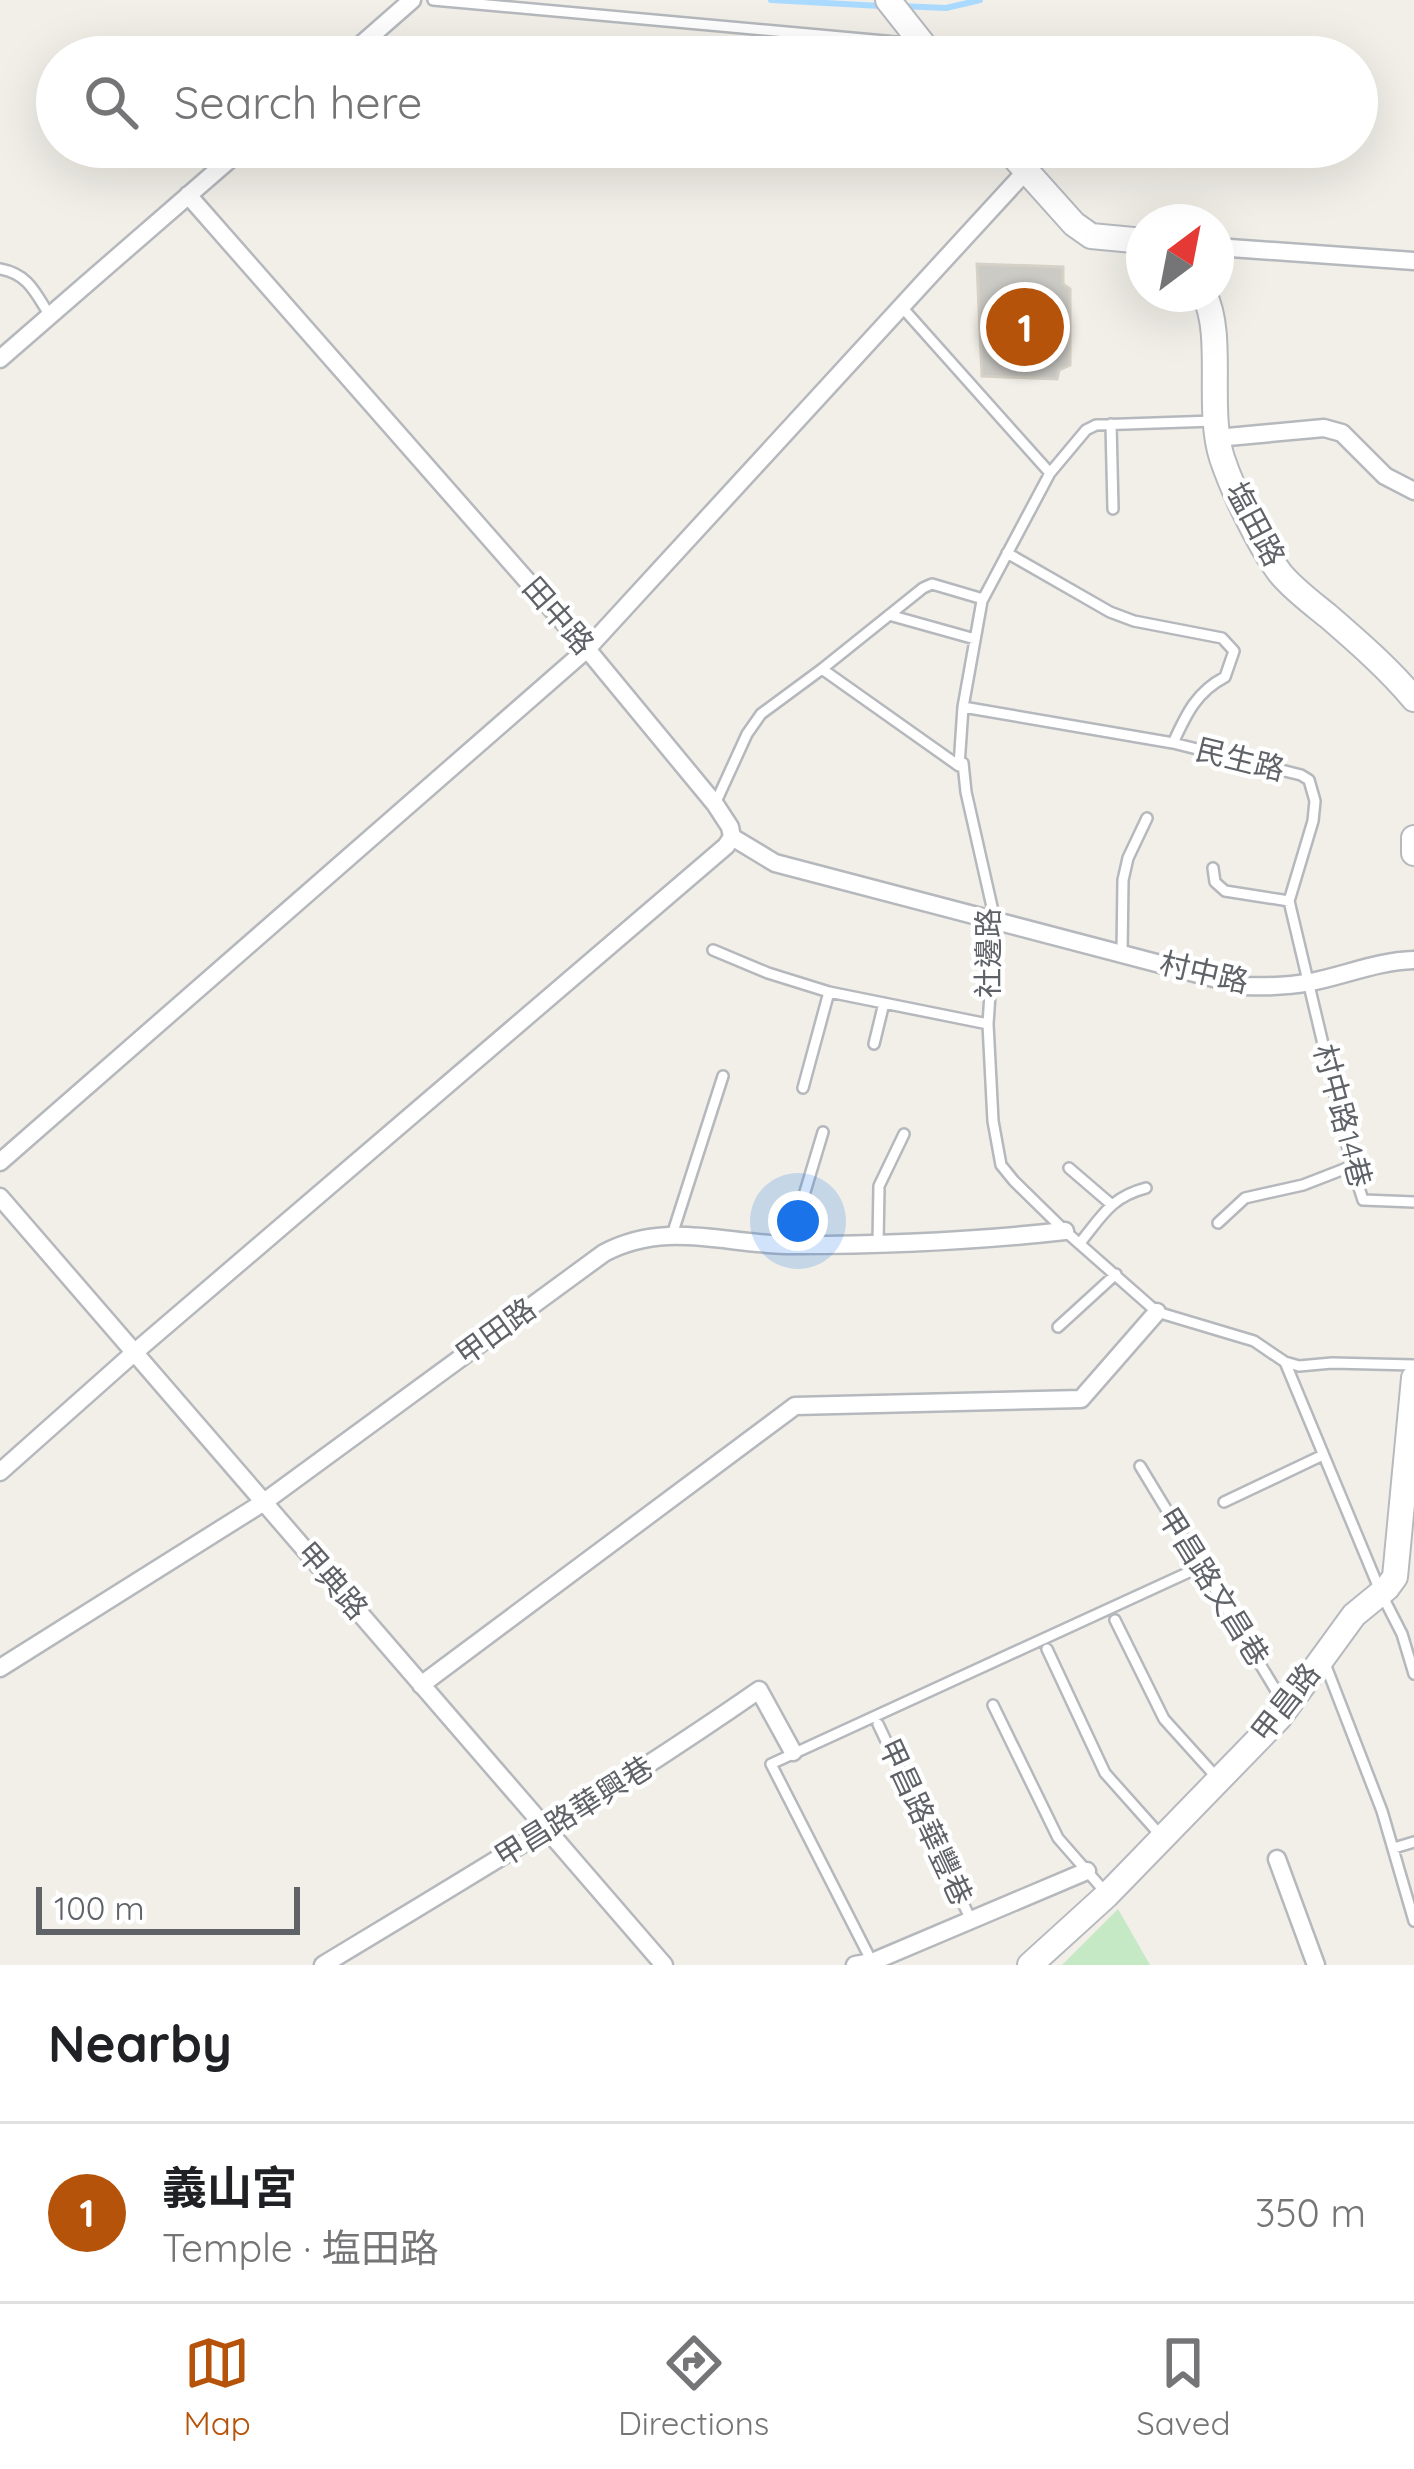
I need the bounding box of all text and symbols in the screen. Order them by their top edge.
search box [36,36,1378,168]
icon: search [78,69,144,135]
text: Search here [174,74,422,130]
north arrow [1126,204,1234,312]
pin: 1 [986,282,1064,372]
street label: 塩田路 [1218,475,1294,572]
street label: 田中路 [515,569,603,662]
street label: 民生路 [1192,730,1289,788]
street label: 社邊路 [969,908,1007,998]
street label: 村中路 [1156,943,1252,1001]
street label: 村中路14巷 [1306,1040,1380,1191]
your location [768,1191,828,1251]
street label: 甲田路 [448,1289,543,1373]
street label: 甲昌路文昌巷 [1150,1500,1278,1673]
street label: 甲典路 [289,1534,377,1627]
street label: 甲昌路 [1243,1655,1328,1750]
street label: 甲昌路華豐巷 [871,1732,981,1911]
street label: 甲昌路華興巷 [487,1747,660,1875]
scale bar [36,1881,300,1934]
text: 100 m [54,1887,145,1928]
text: Nearby [48,2011,232,2075]
text: 義山宮 [162,2159,297,2215]
text: 1 [79,2188,95,2237]
text: 350 m [1255,2188,1366,2237]
text: Temple · 塩田路 [162,2223,439,2272]
tab: Map [184,2330,251,2443]
tab: Directions [618,2330,769,2443]
tab: Saved [1136,2330,1230,2443]

